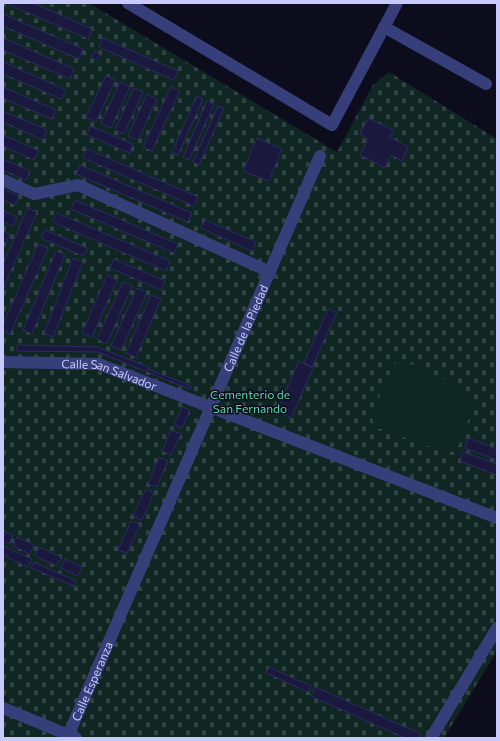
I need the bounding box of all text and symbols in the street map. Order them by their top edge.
street label: Calle de la Piedad [220,282,270,374]
street label: Calle San Salvador [61,356,159,393]
park label: Cementerio de San Fernando [210,387,290,415]
street label: Calle Esperanza [68,639,115,723]

